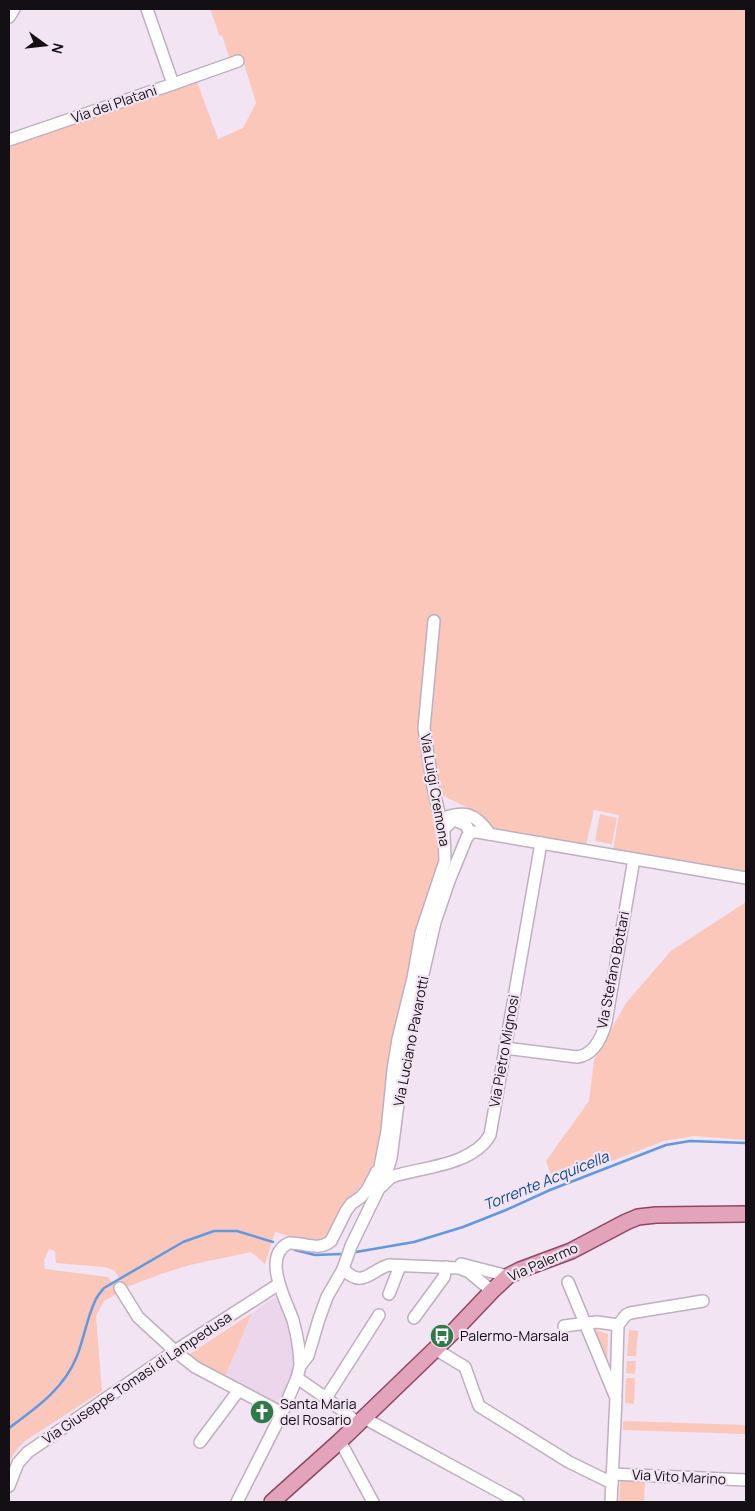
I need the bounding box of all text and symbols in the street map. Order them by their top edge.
north arrow [20,20,70,70]
text: N [48,41,69,56]
street label: Via dei Platani [69,80,159,127]
street label: Via Luigi Cremona [416,732,455,848]
street label: Via Stefano Bottari [592,910,633,1030]
street label: Via Luciano Pavarotti [389,974,432,1108]
street label: Via Pietro Mignosi [484,993,523,1109]
water label: Torrente Acquicella [480,1146,612,1215]
street label: Via Palermo [505,1238,581,1285]
street label: Via Giuseppe Tomasi di Lampedusa [38,1307,235,1448]
bus stop icon: Palermo-Marsala [429,1323,455,1349]
place label: Palermo-Marsala [460,1326,569,1345]
place label: Santa Maria del Rosario [280,1394,357,1429]
church icon: Santa Maria del Rosario [249,1399,275,1425]
street label: Via Vito Marino [631,1465,727,1488]

